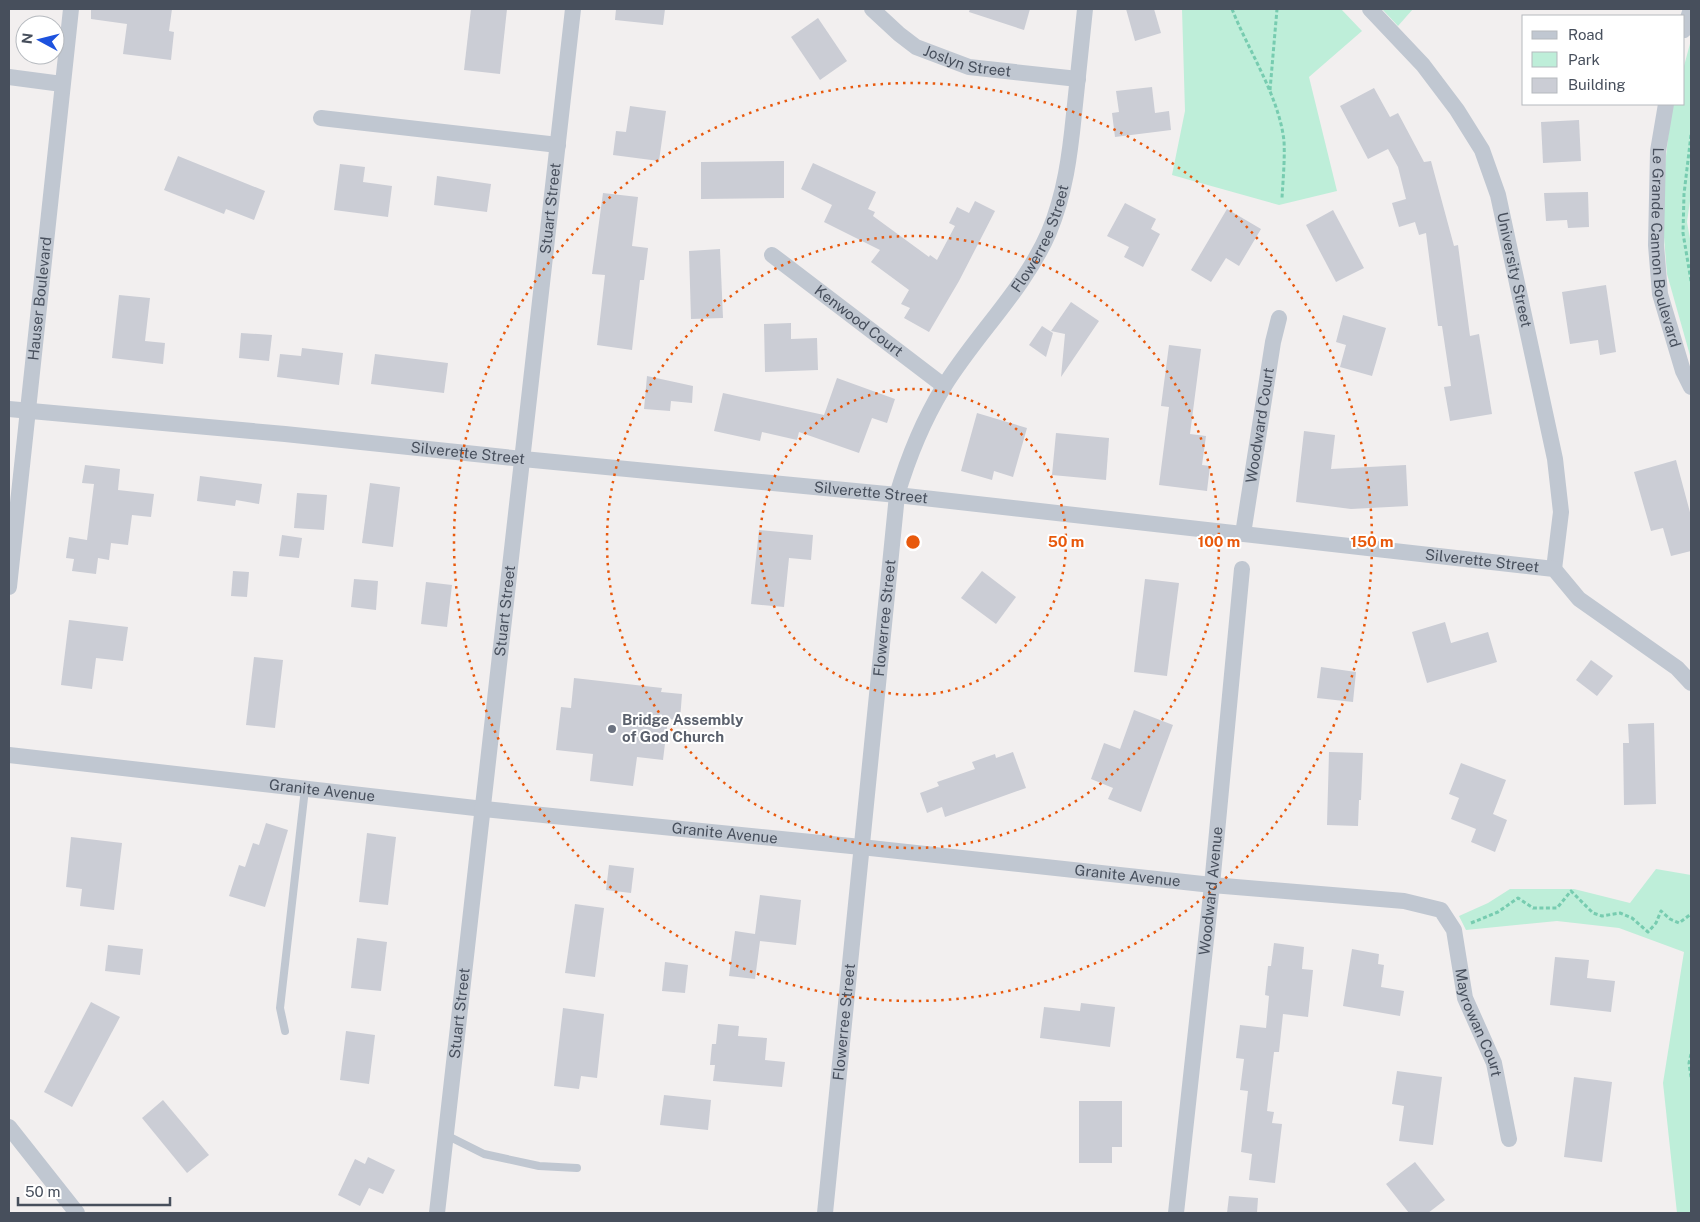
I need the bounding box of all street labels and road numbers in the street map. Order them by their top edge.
street label: Joslyn Street [921,42,1012,80]
street label: Le Grande Cannon Boulevard [1648,147,1684,349]
street label: Stuart Street [536,162,564,255]
street label: Flowerree Street [1007,183,1072,295]
street label: University Street [1494,211,1535,329]
street label: Hauser Boulevard [24,236,55,361]
street label: Kenwood Court [811,281,907,360]
street label: Woodward Court [1242,366,1277,484]
street label: Silverette Street [410,438,526,467]
street label: Silverette Street [813,478,929,506]
street label: Silverette Street [1424,546,1540,575]
street label: Flowerree Street [870,558,899,677]
street label: Stuart Street [491,564,518,657]
street label: Granite Avenue [268,776,376,805]
street label: Granite Avenue [671,819,779,847]
street label: Woodward Avenue [1195,826,1226,956]
street label: Granite Avenue [1074,861,1181,890]
street label: Flowerree Street [829,962,858,1081]
street label: Stuart Street [445,967,473,1060]
street label: Mayrowan Court [1452,967,1506,1078]

